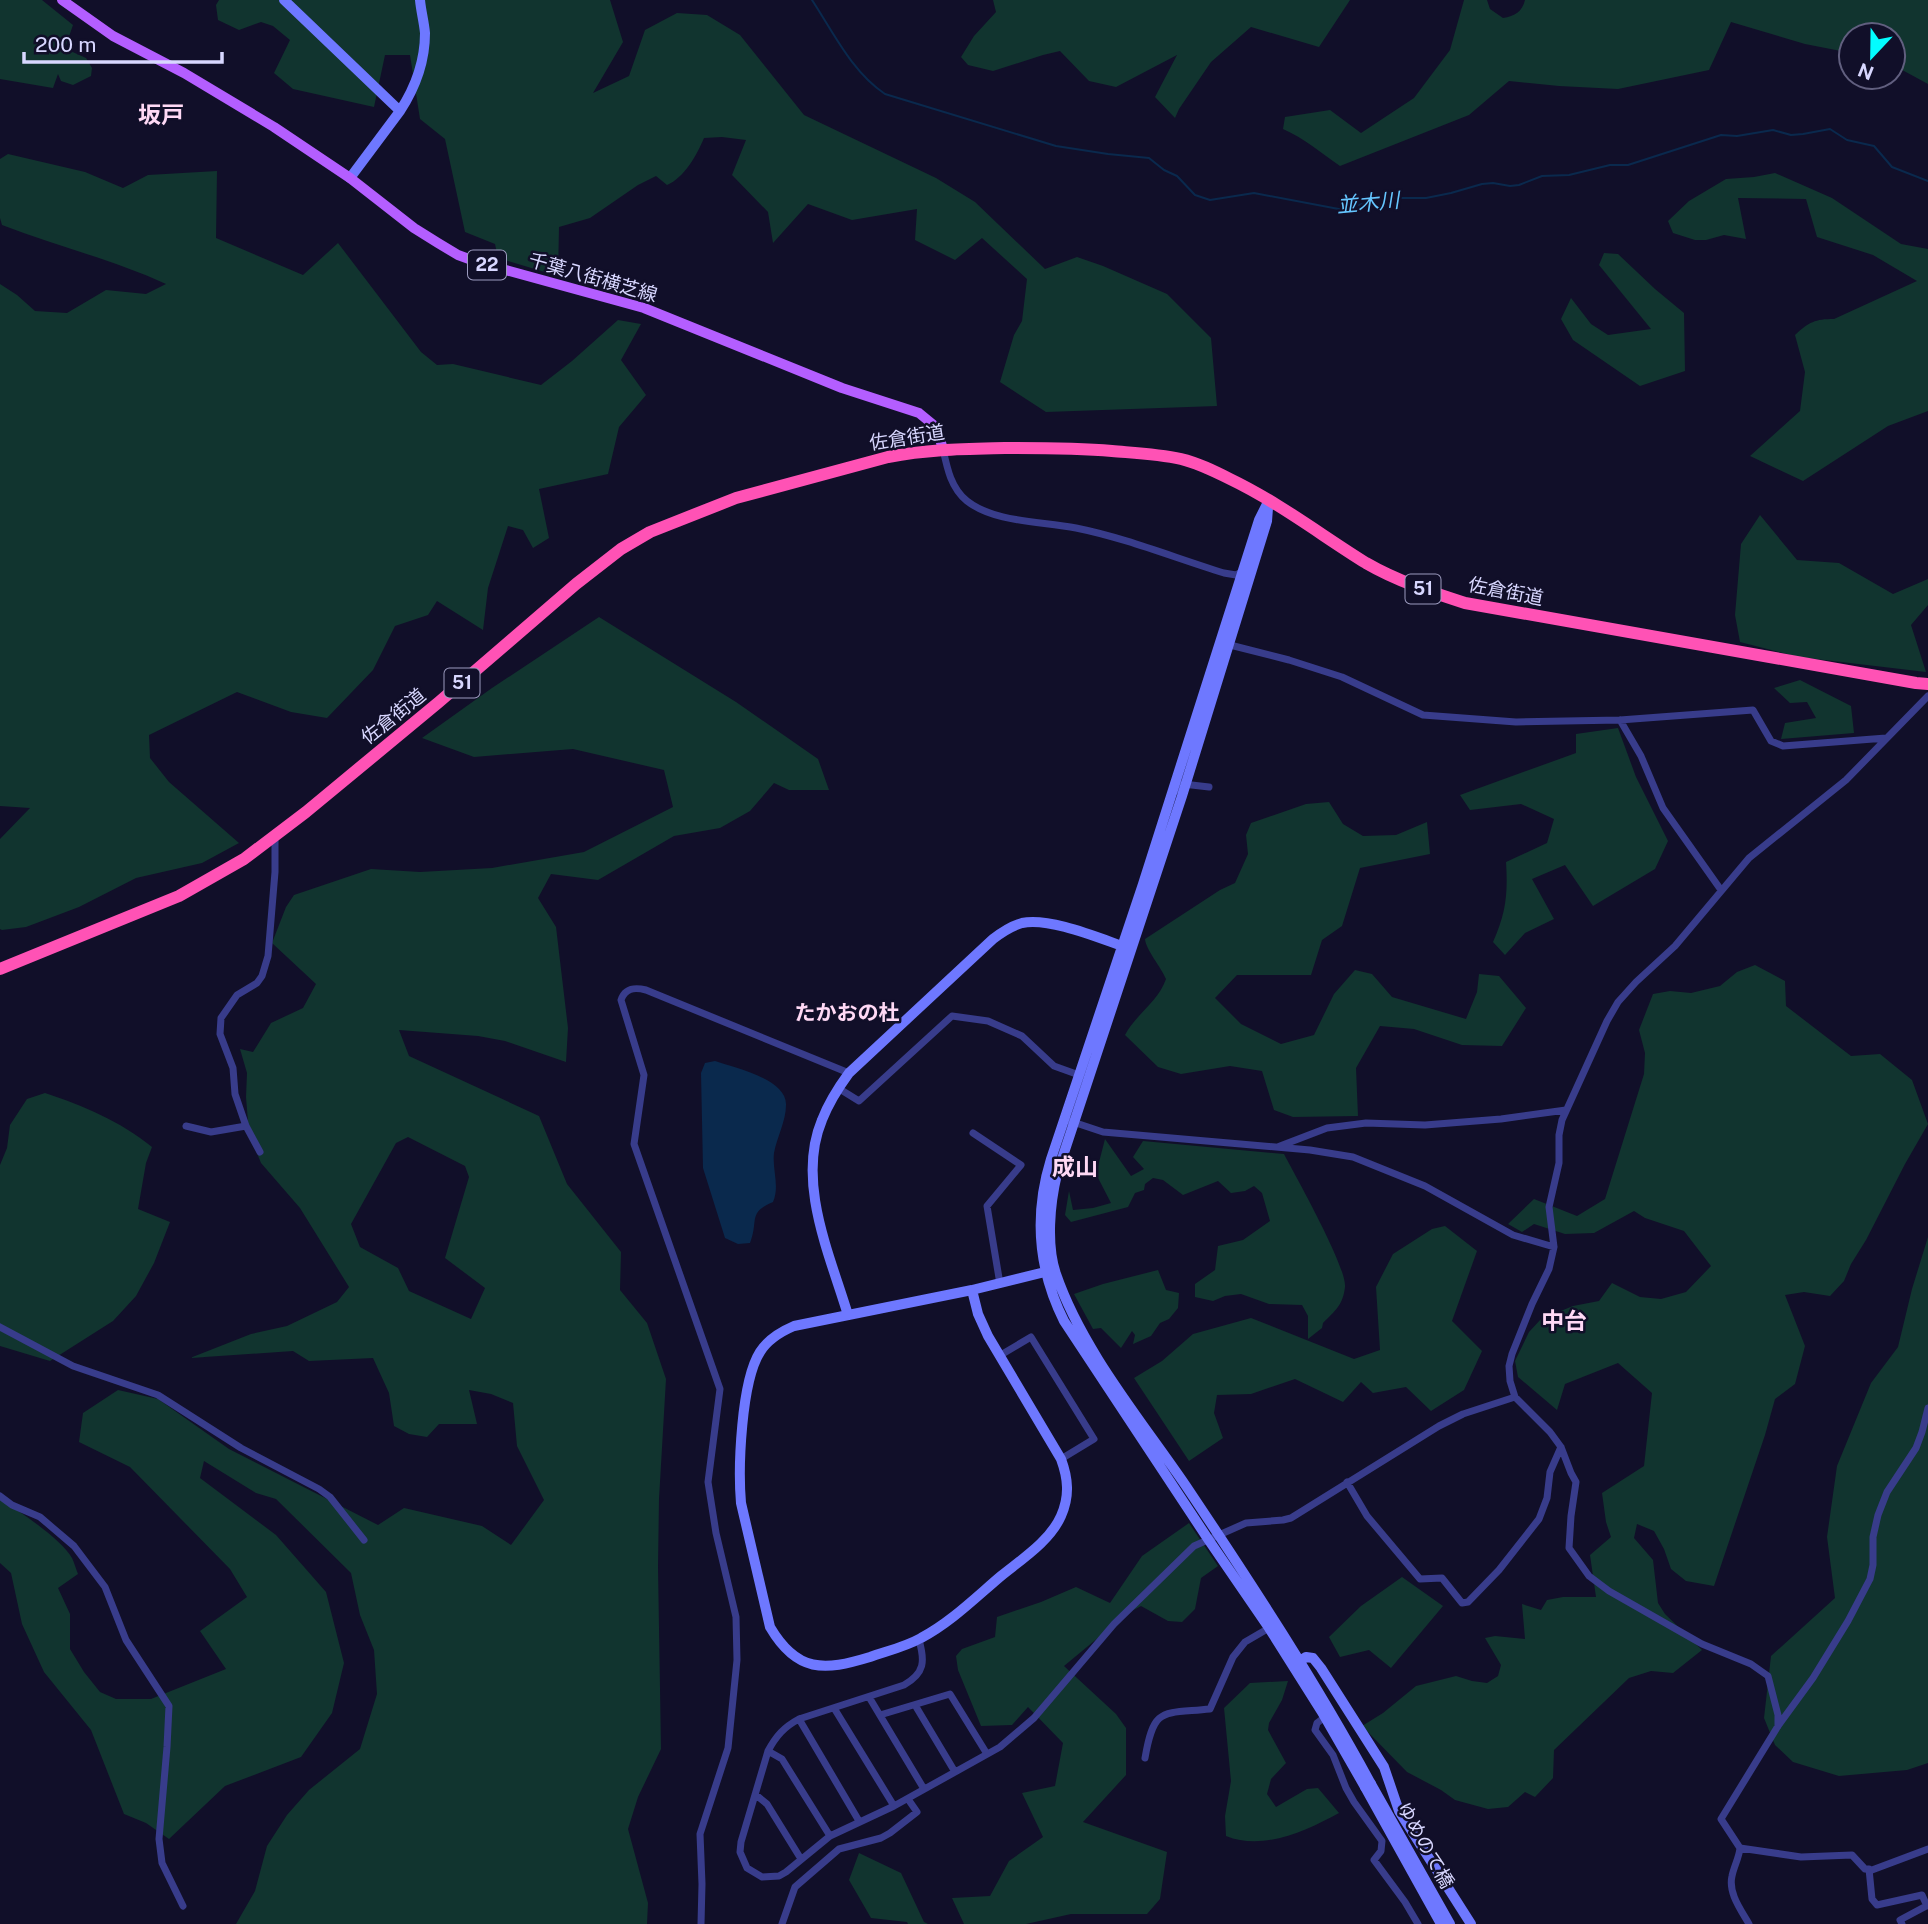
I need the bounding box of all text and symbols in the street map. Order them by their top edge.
scale bar [24,21,222,65]
north arrow [1837,21,1907,91]
text: 200 m [35,32,96,57]
text: N [1855,59,1877,85]
district label: 坂戸 [138,101,184,128]
water label: 並木川 [1335,187,1402,218]
street label: 千葉八街横芝線 [526,248,660,306]
road number: 22 [468,250,506,279]
street label: 佐倉街道 [868,420,946,454]
street label: 佐倉街道 [1467,573,1545,609]
road number: 51 [1406,574,1440,604]
road number: 51 [444,668,480,698]
street label: 佐倉街道 [357,684,429,748]
district label: たかおの杜 [795,1000,900,1025]
district label: 成山 [1052,1153,1098,1180]
district label: 中台 [1541,1307,1587,1334]
street label: ゆめのて橋 [1393,1798,1459,1892]

